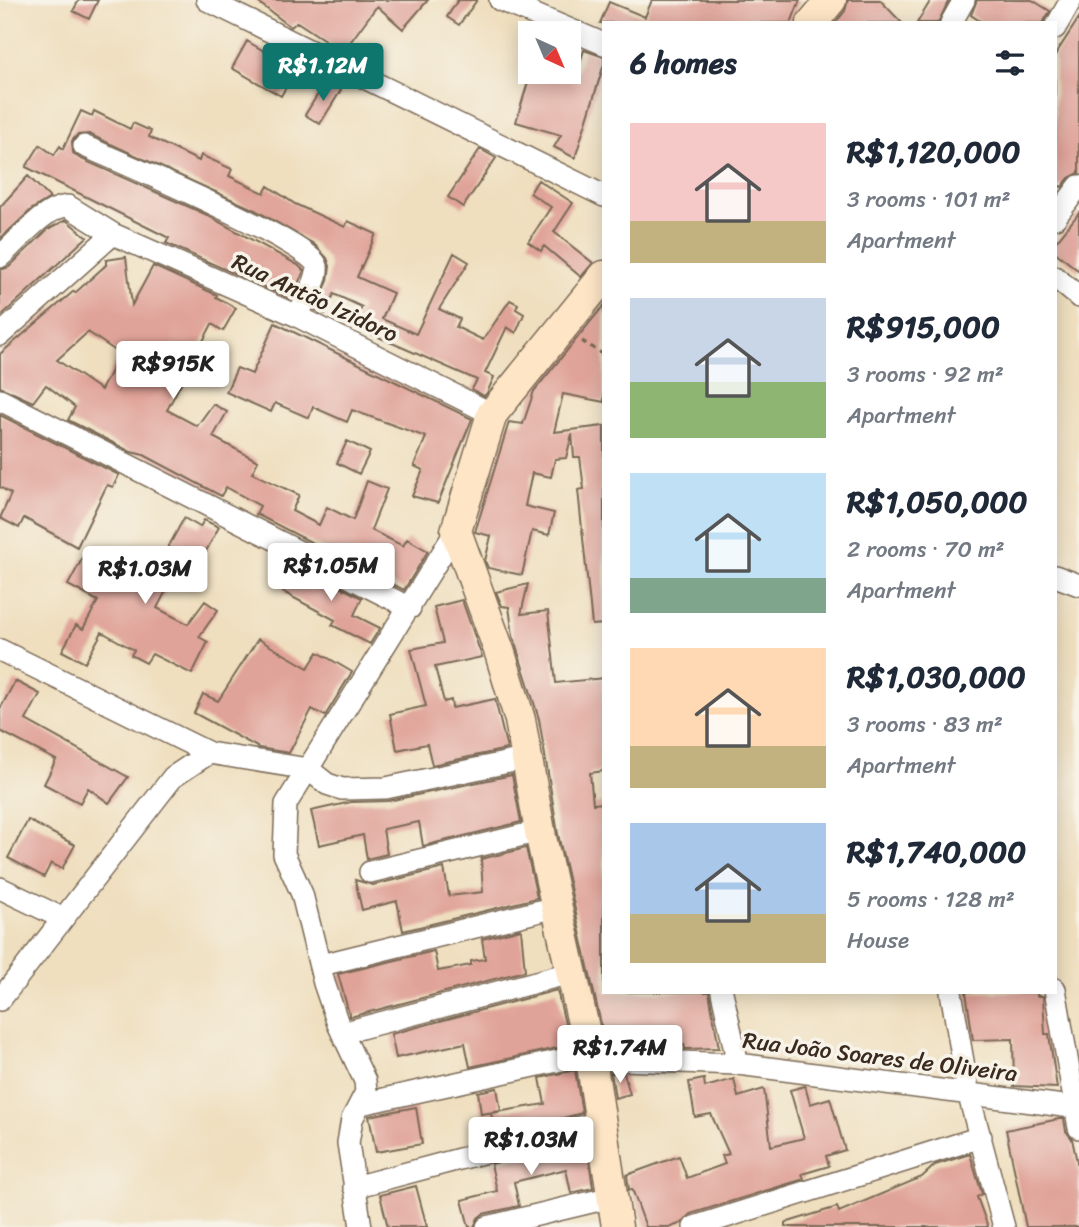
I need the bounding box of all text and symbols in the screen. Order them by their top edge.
north arrow [518,21,581,84]
map controls [518,21,581,84]
text: 6 homes [630,36,737,90]
pin: R$1.12M [258,43,388,103]
icon: filters [991,44,1029,82]
text: R$1.12M [278,45,368,86]
text: R$1,120,000 [847,125,1020,179]
icon: home [686,151,770,235]
text: 3 rooms · 101 m² [847,179,1011,220]
text: Apartment [847,220,956,261]
street label: Rua Antão Izidoro [225,242,405,354]
text: R$915,000 [847,300,1000,354]
icon: home [686,326,770,410]
pin: R$915K [116,342,230,401]
text: R$915K [132,343,214,384]
text: 3 rooms · 92 m² [847,354,1004,395]
text: Apartment [847,395,956,436]
text: R$1,050,000 [847,475,1028,529]
icon: home [686,501,770,585]
text: 2 rooms · 70 m² [847,529,1005,570]
pin: R$1.05M [266,544,396,603]
text: R$1.05M [284,545,378,586]
pin: R$1.03M [80,546,210,606]
text: R$1.03M [98,548,192,589]
text: Apartment [847,570,956,611]
text: R$1,030,000 [847,650,1026,704]
icon: home [686,676,770,760]
text: 3 rooms · 83 m² [847,704,1003,745]
text: Apartment [847,745,956,786]
text: R$1,740,000 [847,825,1026,879]
icon: home [686,851,770,935]
text: 5 rooms · 128 m² [847,879,1015,920]
text: House [847,920,909,961]
street label: Rua João Soares de Oliveira [740,1020,1020,1094]
pin: R$1.74M [555,1026,685,1085]
text: R$1.74M [573,1027,667,1068]
pin: R$1.03M [466,1118,596,1177]
text: R$1.03M [484,1119,578,1160]

